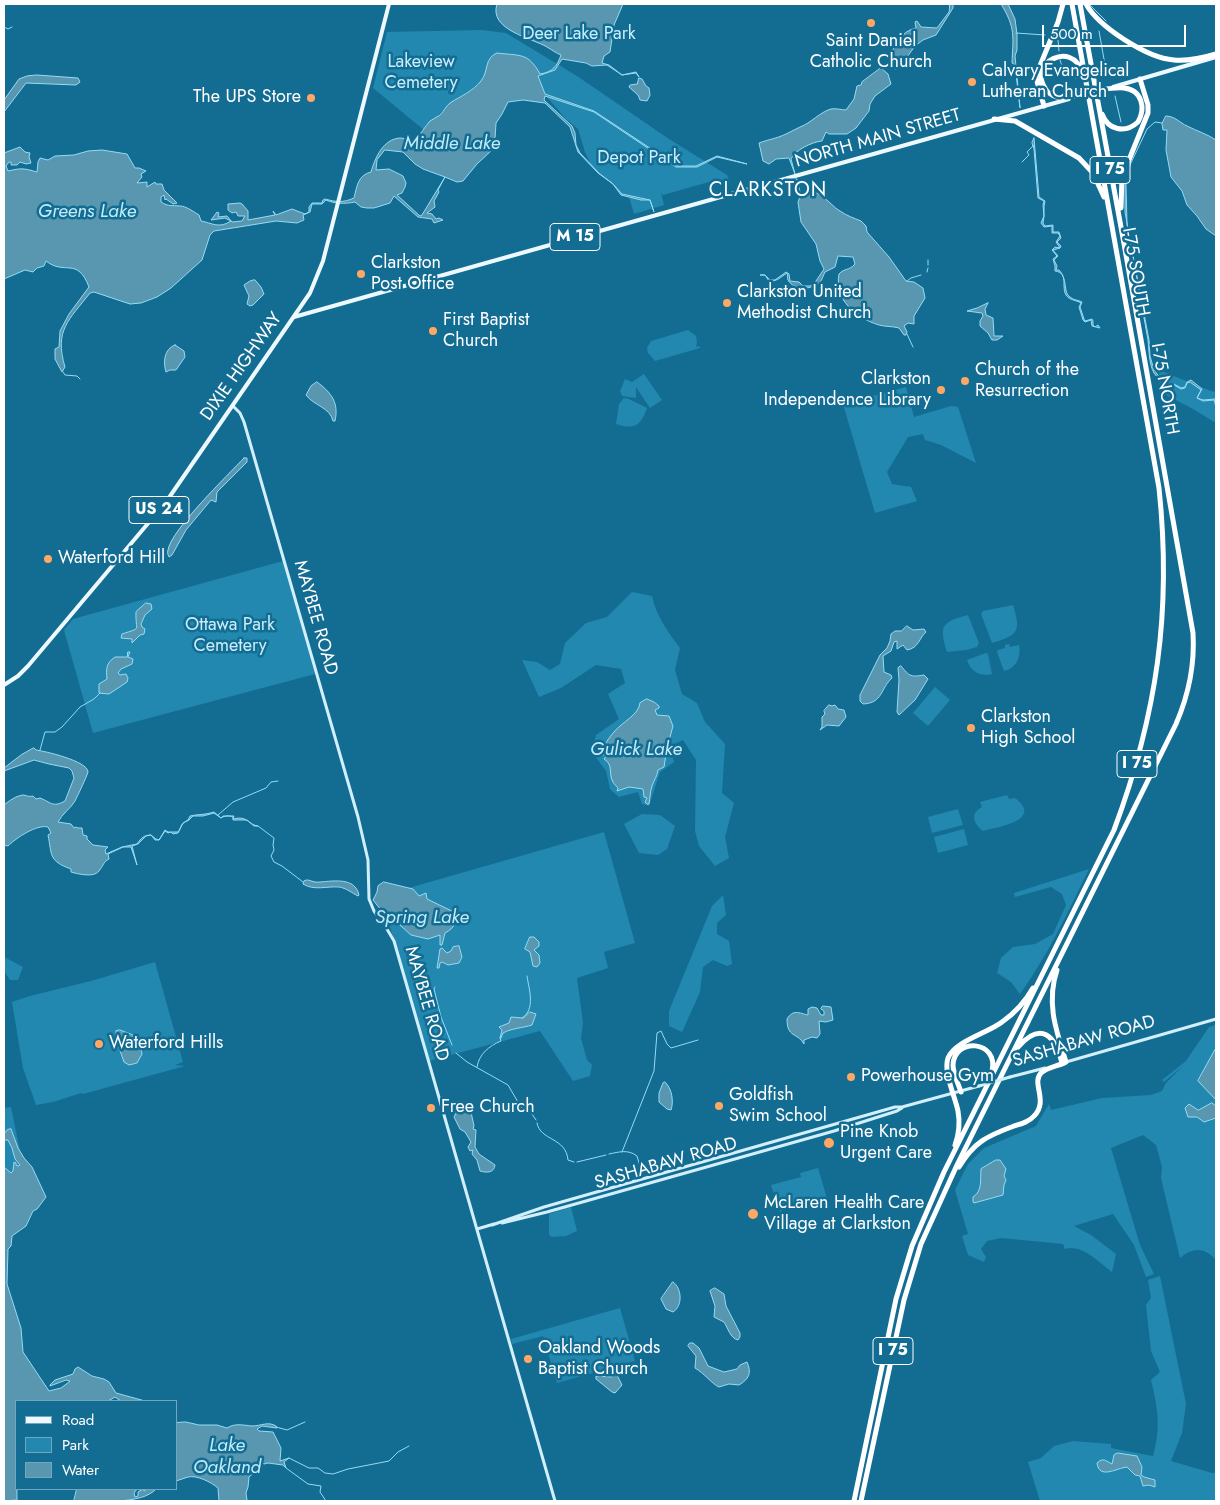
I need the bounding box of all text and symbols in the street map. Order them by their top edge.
scale bar [1045,15,1189,47]
marker: Saint Daniel Catholic Church [865,17,877,29]
text: 500 m [1050,23,1093,45]
park label: Deer Lake Park [522,24,636,46]
place label: Saint Daniel Catholic Church [810,31,932,74]
park label: Lakeview Cemetery [384,52,458,94]
place label: Calvary Evangelical Lutheran Church [982,61,1129,104]
marker: Calvary Evangelical Lutheran Church [966,76,978,88]
place label: The UPS Store [193,87,301,109]
marker: The UPS Store [305,92,317,104]
street label: NORTH MAIN STREET [793,105,963,173]
water label: Middle Lake [404,133,500,155]
park label: Depot Park [597,148,681,170]
road number: I 75 [1090,156,1130,184]
district label: CLARKSTON [708,179,828,203]
water label: Greens Lake [38,201,136,223]
road number: M 15 [550,223,600,250]
street label: I-75 SOUTH [1117,226,1153,318]
place label: Clarkston Post Office [371,253,454,296]
marker: Clarkston Post Office [355,268,367,280]
place label: Clarkston United Methodist Church [737,282,872,324]
marker: Clarkston United Methodist Church [721,297,733,309]
street label: DIXIE HIGHWAY [197,309,287,425]
place label: First Baptist Church [443,310,529,352]
marker: First Baptist Church [427,325,439,337]
street label: I-75 NORTH [1145,341,1183,437]
place label: Church of the Resurrection [975,360,1079,402]
place label: Clarkston Independence Library [764,369,931,412]
marker: Church of the Resurrection [959,375,971,387]
marker: Clarkston Independence Library [935,384,947,396]
road number: US 24 [129,496,189,524]
place label: Waterford Hill [58,548,165,570]
marker: Waterford Hill [42,553,54,565]
street label: MAYBEE ROAD [288,558,342,678]
park label: Ottawa Park Cemetery [185,615,275,658]
place label: Clarkston High School [981,707,1075,750]
marker: Clarkston High School [965,722,977,734]
water label: Gulick Lake [590,739,682,761]
road number: I 75 [1117,751,1157,778]
water label: Spring Lake [375,907,469,929]
street label: MAYBEE ROAD [399,944,453,1064]
street label: SASHABAW ROAD [1010,1011,1158,1073]
place label: Waterford Hills [109,1033,223,1055]
marker: Waterford Hills [93,1038,105,1050]
place label: Powerhouse Gym [861,1066,994,1088]
marker: Powerhouse Gym [845,1071,857,1083]
place label: Goldfish Swim School [729,1085,827,1128]
place label: Free Church [441,1097,535,1119]
marker: Goldfish Swim School [713,1100,725,1112]
marker: Free Church [425,1102,437,1114]
place label: Pine Knob Urgent Care [840,1122,932,1164]
street label: SASHABAW ROAD [592,1133,740,1195]
marker: Pine Knob Urgent Care [822,1136,836,1150]
place label: McLaren Health Care Village at Clarkston [764,1193,924,1236]
marker: McLaren Health Care Village at Clarkston [746,1207,760,1221]
place label: Oakland Woods Baptist Church [538,1338,660,1380]
road number: I 75 [873,1338,913,1364]
marker: Oakland Woods Baptist Church [522,1353,534,1365]
legend [15,1400,178,1490]
text: Road [62,1409,94,1431]
text: Park [62,1434,89,1456]
water label: Lake Oakland [193,1435,261,1479]
text: Water [62,1459,99,1481]

